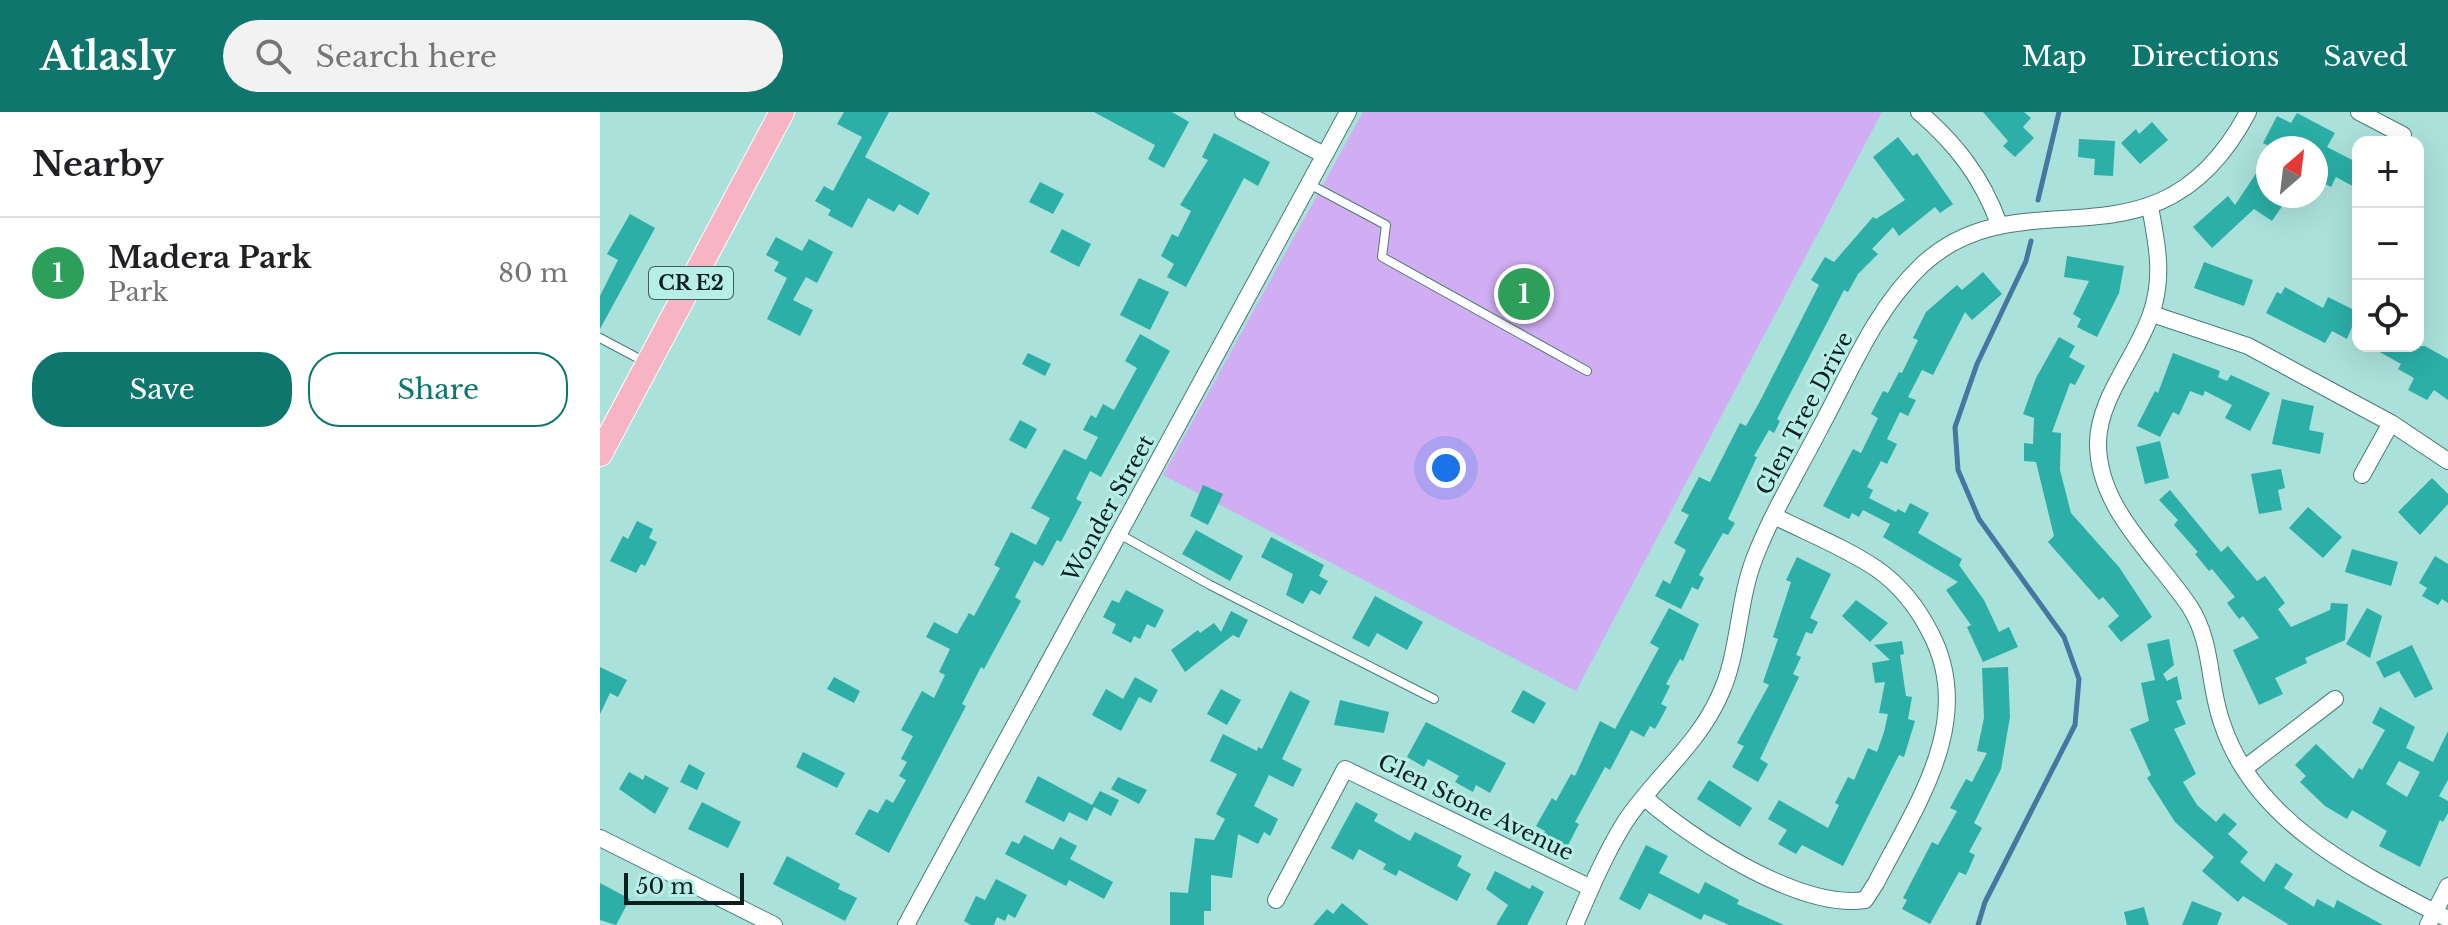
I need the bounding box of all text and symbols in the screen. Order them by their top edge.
search box [223,20,783,92]
text: Atlasly [40,33,175,80]
icon: search [251,34,295,78]
text: Search here [315,38,497,75]
text: Map [2022,39,2087,74]
text: Directions [2131,39,2280,74]
text: Saved [2324,39,2408,74]
north arrow [2256,136,2328,208]
map controls [2352,136,2424,352]
button: + [2352,136,2424,208]
text: Nearby [32,143,164,185]
button: − [2352,208,2424,280]
text: Madera Park [108,239,311,276]
text: 1 [52,257,64,289]
text: 80 m [498,257,568,289]
pin: 1 [1498,264,1550,324]
road number: CR E2 [649,267,733,299]
text: Park [108,276,168,308]
button: locate [2352,280,2424,352]
street label: Glen Tree Drive [1750,327,1859,499]
button: Save [32,352,292,427]
button: Share [308,352,568,427]
street label: Wonder Street [1056,430,1160,587]
your location [1426,448,1466,488]
street label: Glen Stone Avenue [1374,748,1578,867]
scale bar [624,869,744,905]
text: 50 m [636,873,694,900]

